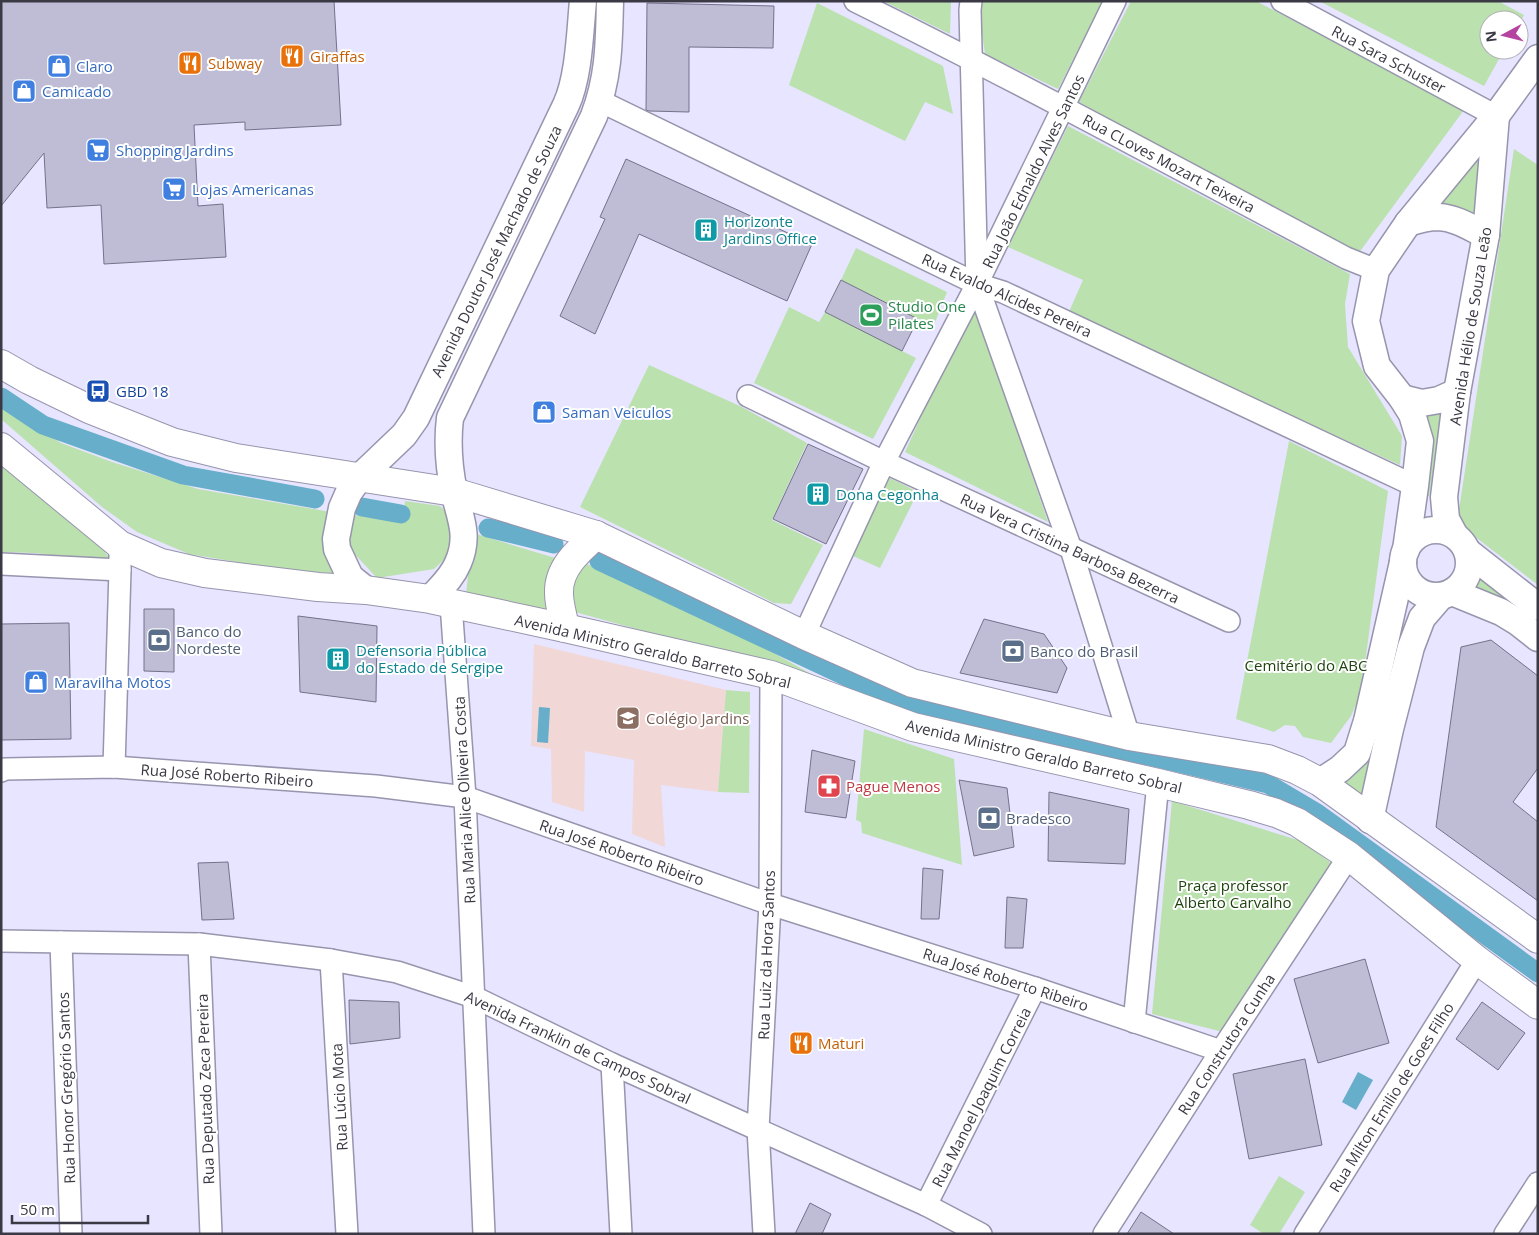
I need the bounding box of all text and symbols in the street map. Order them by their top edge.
north arrow [1479,10,1529,60]
street label: Rua Sara Schuster [1328,20,1450,98]
text: N [1480,30,1501,43]
restaurant icon: Giraffas [279,43,305,69]
place label: Giraffas [310,46,365,66]
restaurant icon: Subway [177,50,203,76]
shop icon: Claro [46,53,72,79]
place label: Subway [208,53,263,73]
place label: Claro [76,56,113,76]
street label: Rua João Ednaldo Alves Santos [977,71,1089,271]
shop icon: Camicado [11,78,37,104]
place label: Camicado [42,81,111,101]
street label: Rua CLoves Mozart Teixeira [1079,109,1259,217]
street label: Avenida Doutor José Machado de Souza [426,122,566,380]
supermarket icon: Shopping Jardins [85,137,111,163]
place label: Shopping Jardins [116,140,234,160]
supermarket icon: Lojas Americanas [161,176,187,202]
place label: Lojas Americanas [192,179,314,199]
place label: Horizonte Jardins Office [722,211,817,248]
building icon: Horizonte Jardins Office [693,217,719,243]
street label: Avenida Hélio de Souza Leão [1444,225,1496,427]
street label: Rua Evaldo Alcides Pereira [919,248,1095,342]
place label: Studio One Pilates [888,296,966,333]
sports icon: Studio One Pilates [858,302,884,328]
bus stop icon: GBD 18 [85,378,111,404]
place label: GBD 18 [116,381,169,401]
shop icon: Saman Veiculos [531,399,557,425]
place label: Saman Veiculos [562,402,671,422]
building icon: Dona Cegonha [805,481,831,507]
place label: Dona Cegonha [836,484,939,504]
street label: Rua Vera Cristina Barbosa Bezerra [957,488,1183,608]
street label: Avenida Ministro Geraldo Barreto Sobral [513,609,793,693]
place label: Banco do Nordeste [176,621,242,658]
bank icon: Banco do Nordeste [146,627,172,653]
bank icon: Banco do Brasil [1000,638,1026,664]
place label: Defensoria Pública do Estado de Sergipe [356,640,503,677]
place label: Banco do Brasil [1030,641,1138,661]
building icon: Defensoria Pública do Estado de Sergipe [325,646,351,672]
park label: Cemitério do ABC [1245,655,1367,675]
shop icon: Maravilha Motos [23,669,49,695]
place label: Maravilha Motos [54,672,171,692]
street label: Rua Maria Alice Oliveira Costa [449,696,479,904]
school or university icon: Colégio Jardins [615,705,641,731]
place label: Colégio Jardins [646,708,749,728]
street label: Avenida Ministro Geraldo Barreto Sobral [904,714,1184,798]
street label: Rua José Roberto Ribeiro [140,759,314,791]
pharmacy icon: Pague Menos [816,773,842,799]
place label: Pague Menos [846,776,940,796]
bank icon: Bradesco [976,805,1002,831]
place label: Bradesco [1006,808,1071,828]
street label: Rua José Roberto Ribeiro [537,814,707,890]
street label: Rua Luiz da Hora Santos [753,870,779,1040]
park label: Praça professor Alberto Carvalho [1174,875,1292,912]
street label: Rua José Roberto Ribeiro [921,943,1091,1015]
street label: Rua Construtora Cunha [1173,970,1279,1118]
street label: Avenida Franklin de Campos Sobral [462,986,694,1108]
street label: Rua Honor Gregório Santos [53,992,79,1184]
street label: Rua Deputado Zeca Pereira [192,993,218,1185]
street label: Rua Milton Emilio de Goes Filho [1324,998,1458,1196]
street label: Rua Manoel Joaquim Correia [927,1004,1035,1190]
restaurant icon: Maturi [788,1030,814,1056]
place label: Maturi [818,1033,864,1053]
street label: Rua Lúcio Mota [326,1043,352,1151]
scale bar [12,1192,149,1224]
text: 50 m [20,1199,55,1219]

